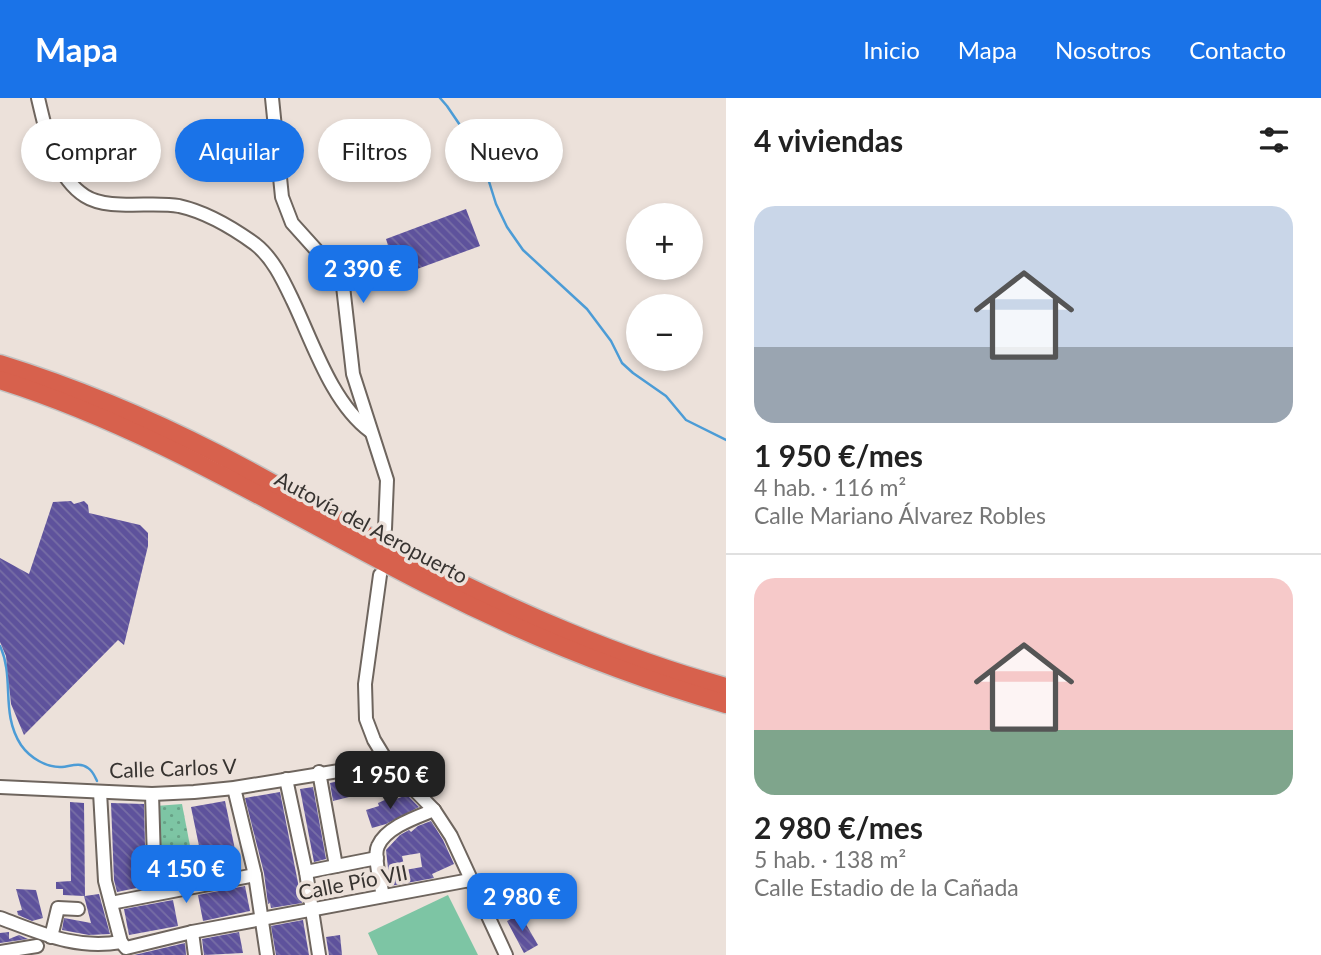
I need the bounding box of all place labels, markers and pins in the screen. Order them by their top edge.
pin: 2 390 € [298,246,428,305]
pin: 1 950 € [325,752,455,811]
pin: 4 150 € [121,846,251,905]
pin: 2 980 € [457,874,587,933]

